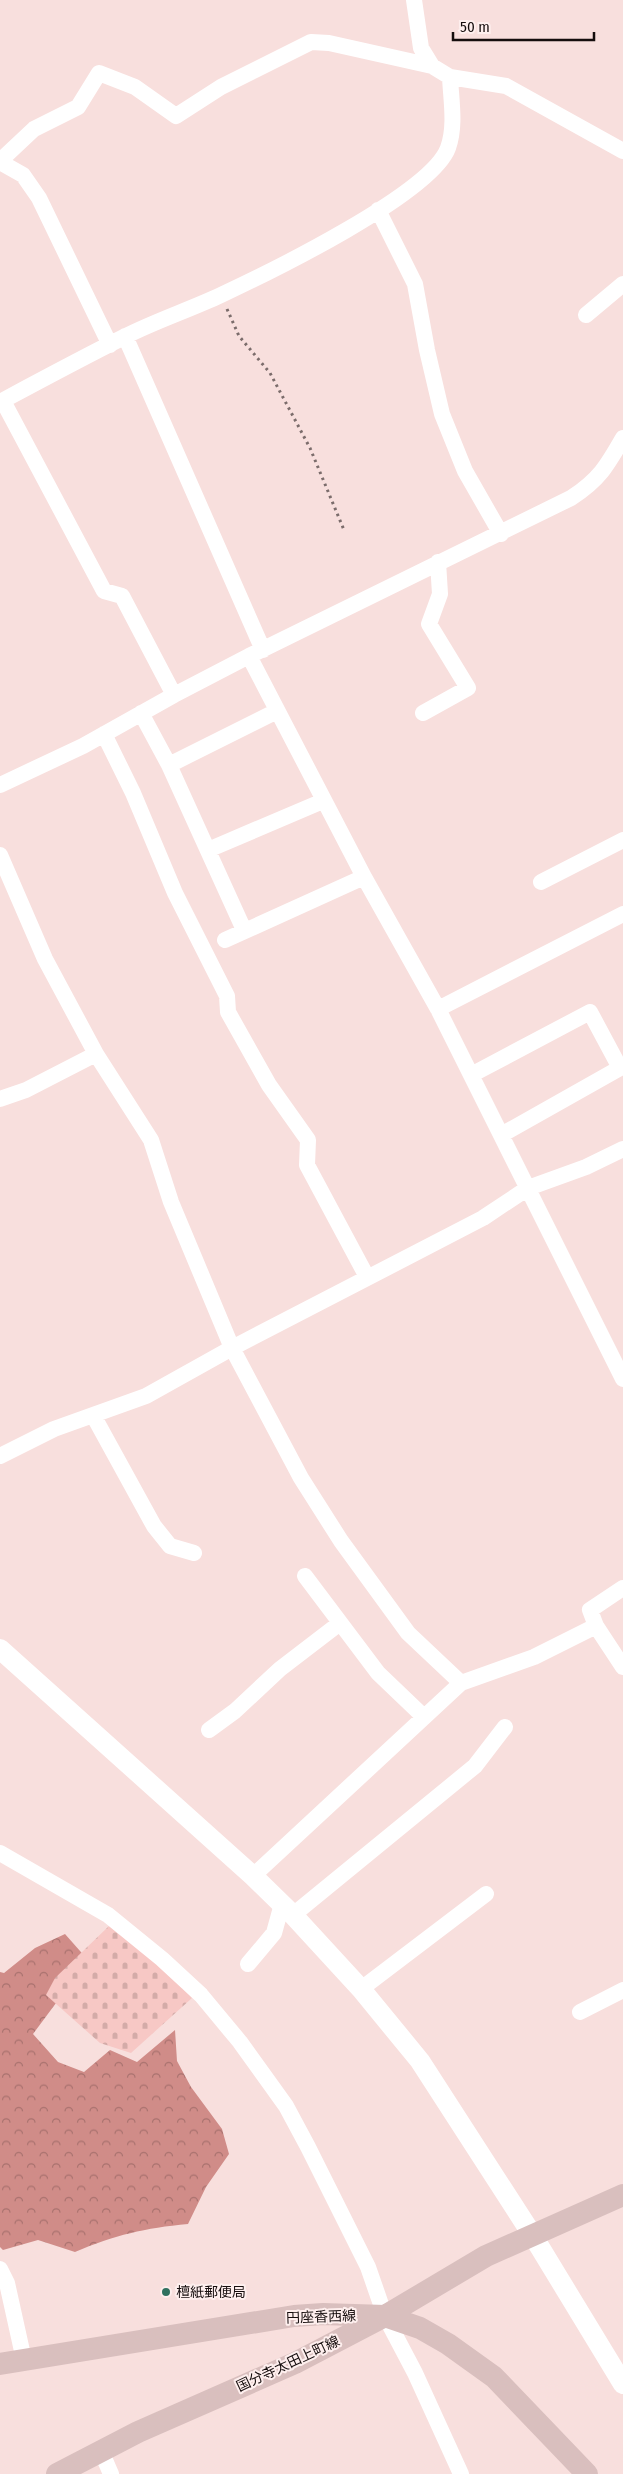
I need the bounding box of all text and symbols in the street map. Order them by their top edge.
scale bar [453,10,594,42]
text: 50 m [460,18,490,36]
place label: 檀紙郵便局 [176,2284,246,2301]
marker: 檀紙郵便局 [160,2286,172,2298]
street label: 円座香西線 [286,2307,356,2327]
street label: 国分寺太田上町線 [234,2333,342,2395]

